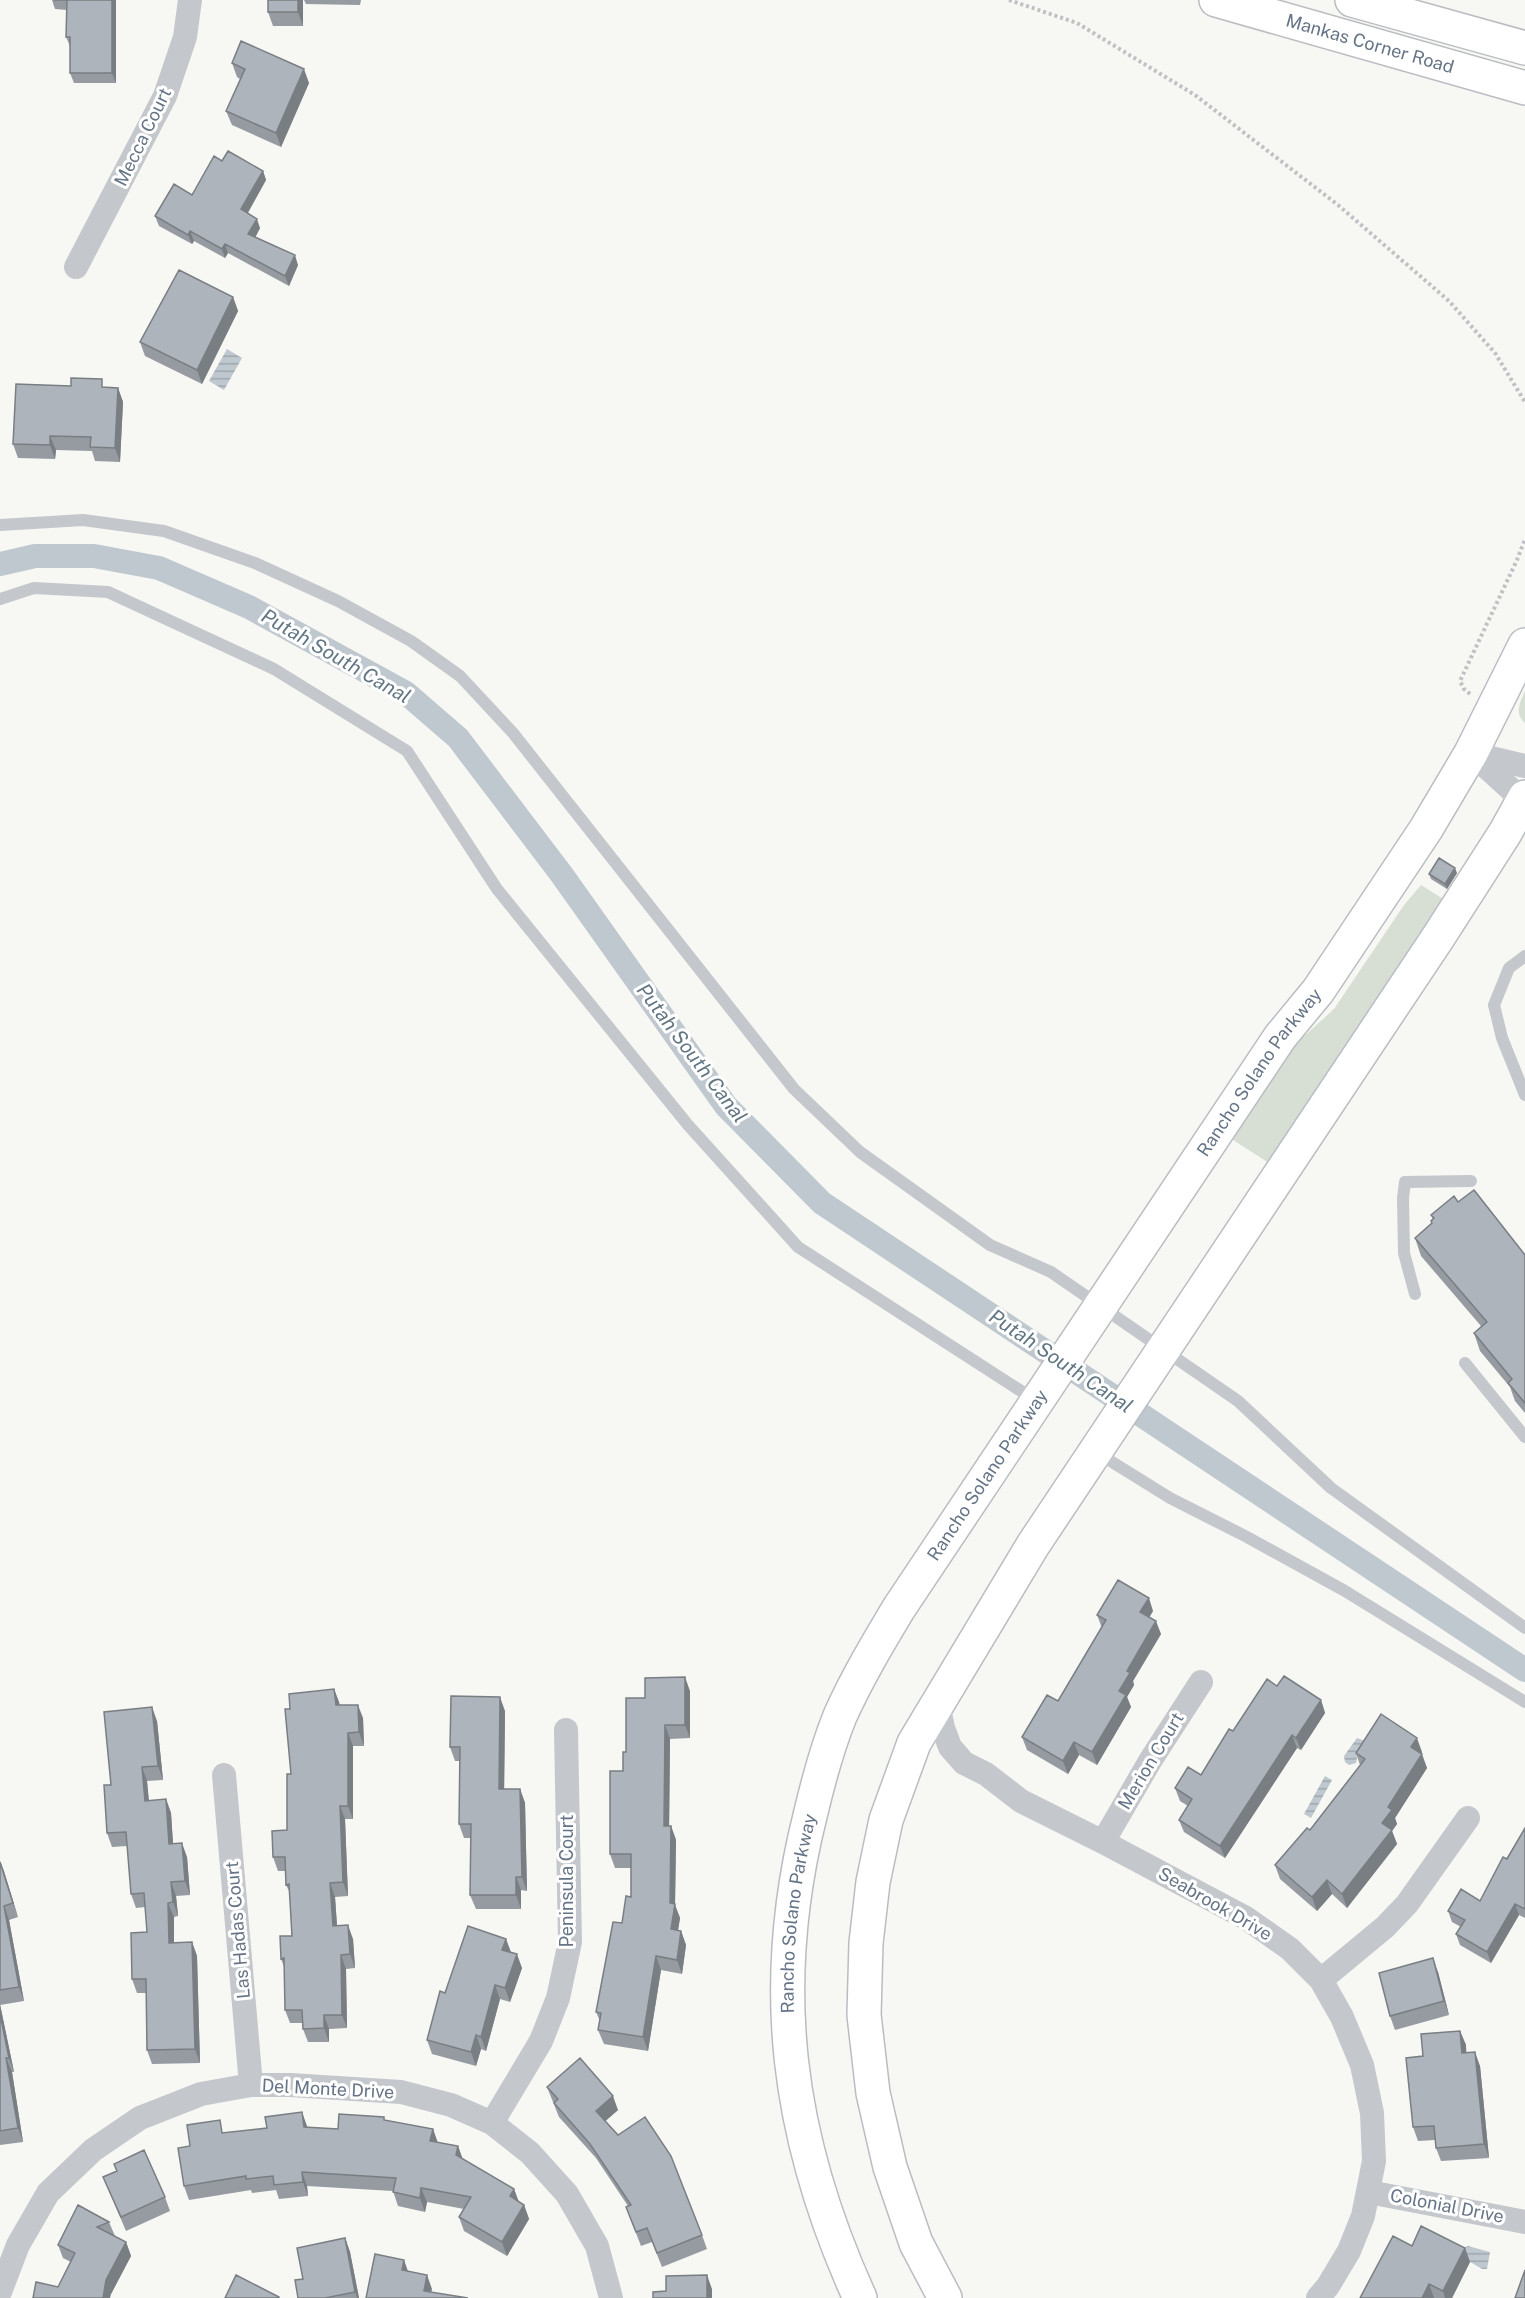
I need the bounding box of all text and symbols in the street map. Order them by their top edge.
street label: Mankas Corner Road [1284,9,1456,77]
street label: Mecca Court [110,84,175,189]
water label: Putah South Canal [257,604,415,708]
water label: Putah South Canal [632,979,752,1127]
street label: Rancho Solano Parkway [1192,984,1326,1160]
water label: Putah South Canal [985,1304,1137,1418]
street label: Rancho Solano Parkway [923,1385,1052,1564]
street label: Merion Court [1113,1708,1188,1813]
street label: Rancho Solano Parkway [777,1811,820,2014]
street label: Peninsula Court [556,1815,577,1947]
street label: Las Hadas Court [221,1860,254,2000]
street label: Seabrook Drive [1155,1863,1276,1945]
street label: Del Monte Drive [261,2075,395,2102]
street label: Colonial Drive [1388,2184,1506,2227]

